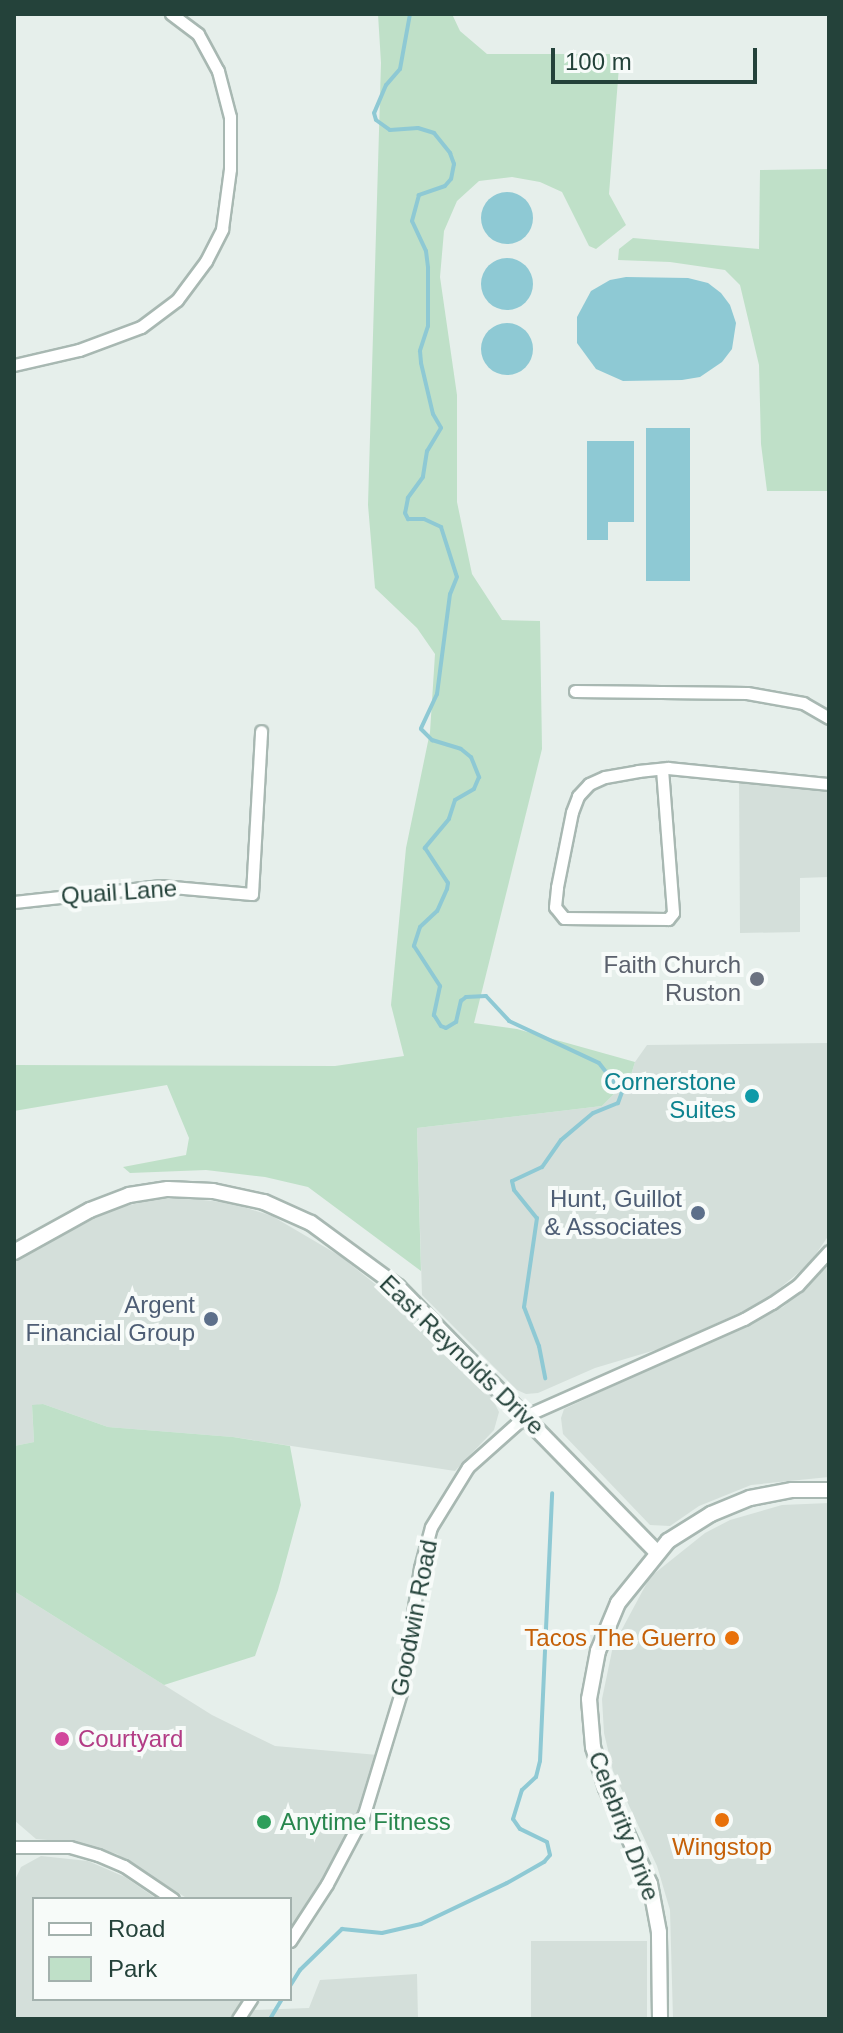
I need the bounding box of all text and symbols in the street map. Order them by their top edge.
scale bar [555,32,761,82]
text: 100 m [565,48,632,75]
street label: Quail Lane [60,874,178,910]
place label: Faith Church Ruston [604,951,741,1007]
marker: Faith Church Ruston [748,970,766,988]
place label: Cornerstone Suites [604,1068,736,1124]
marker: Cornerstone Suites [743,1087,761,1105]
place label: Hunt, Guillot & Associates [543,1185,682,1241]
marker: Hunt, Guillot & Associates [689,1204,707,1222]
street label: East Reynolds Drive [374,1269,550,1441]
place label: Argent Financial Group [26,1291,195,1347]
marker: Argent Financial Group [202,1310,220,1328]
street label: Goodwin Road [385,1537,443,1699]
place label: Tacos The Guerro [524,1624,716,1652]
marker: Tacos The Guerro [723,1629,741,1647]
place label: Courtyard [78,1725,183,1753]
marker: Courtyard [53,1730,71,1748]
street label: Celebrity Drive [582,1747,666,1905]
place label: Anytime Fitness [280,1808,451,1836]
marker: Wingstop [713,1811,731,1829]
marker: Anytime Fitness [255,1813,273,1831]
place label: Wingstop [672,1833,772,1861]
legend [32,1897,292,2001]
text: Road [108,1915,165,1942]
text: Park [108,1955,157,1982]

